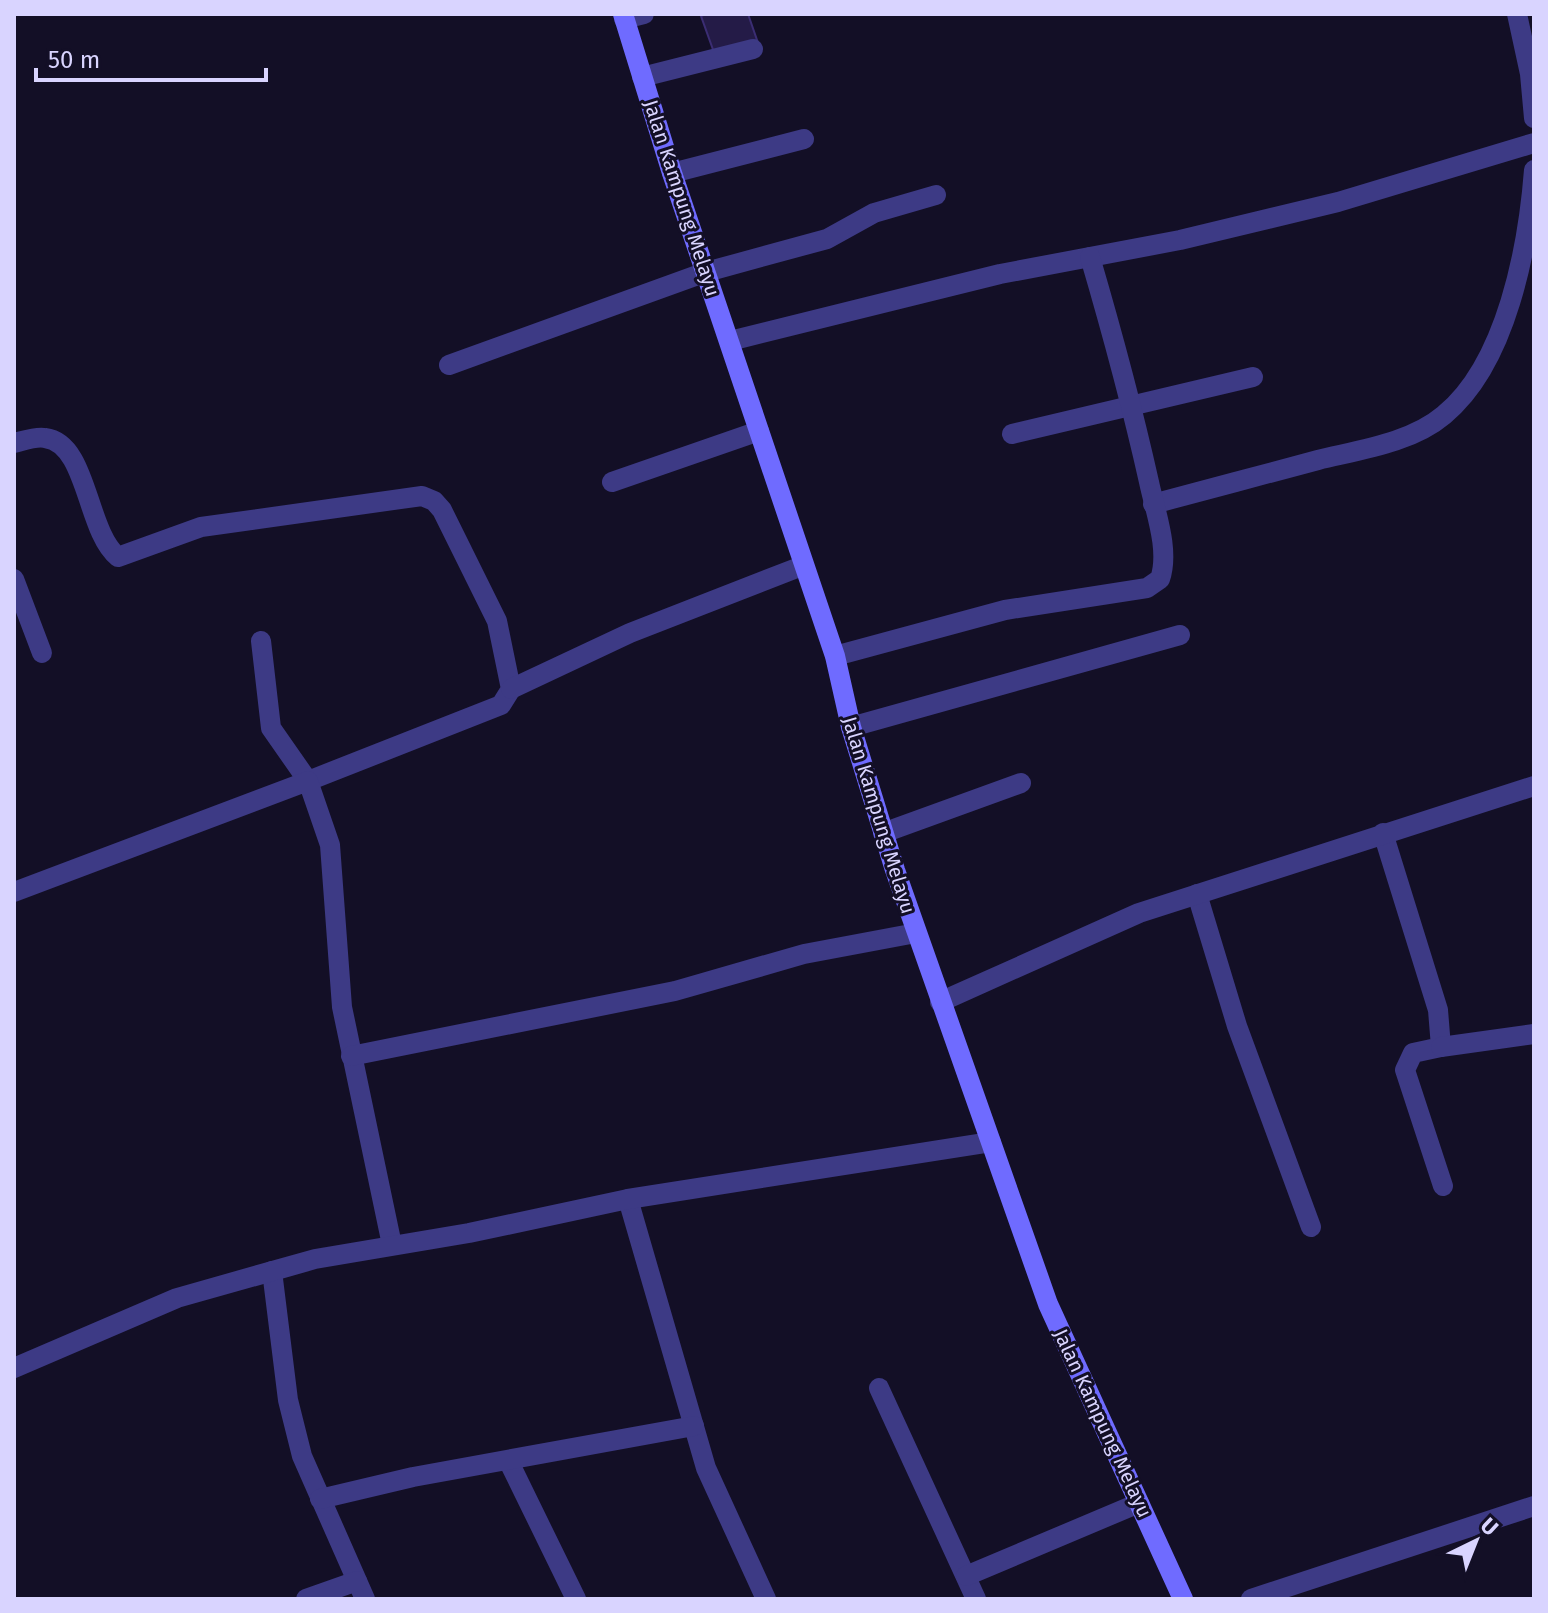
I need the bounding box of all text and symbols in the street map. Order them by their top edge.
scale bar [36,32,266,82]
text: 50 m [48,46,100,74]
street label: Jalan Kampung Melayu [639,97,725,299]
street label: Jalan Kampung Melayu [838,713,920,917]
street label: Jalan Kampung Melayu [1049,1325,1157,1521]
north arrow [1436,1501,1516,1581]
text: U [1475,1512,1504,1541]

